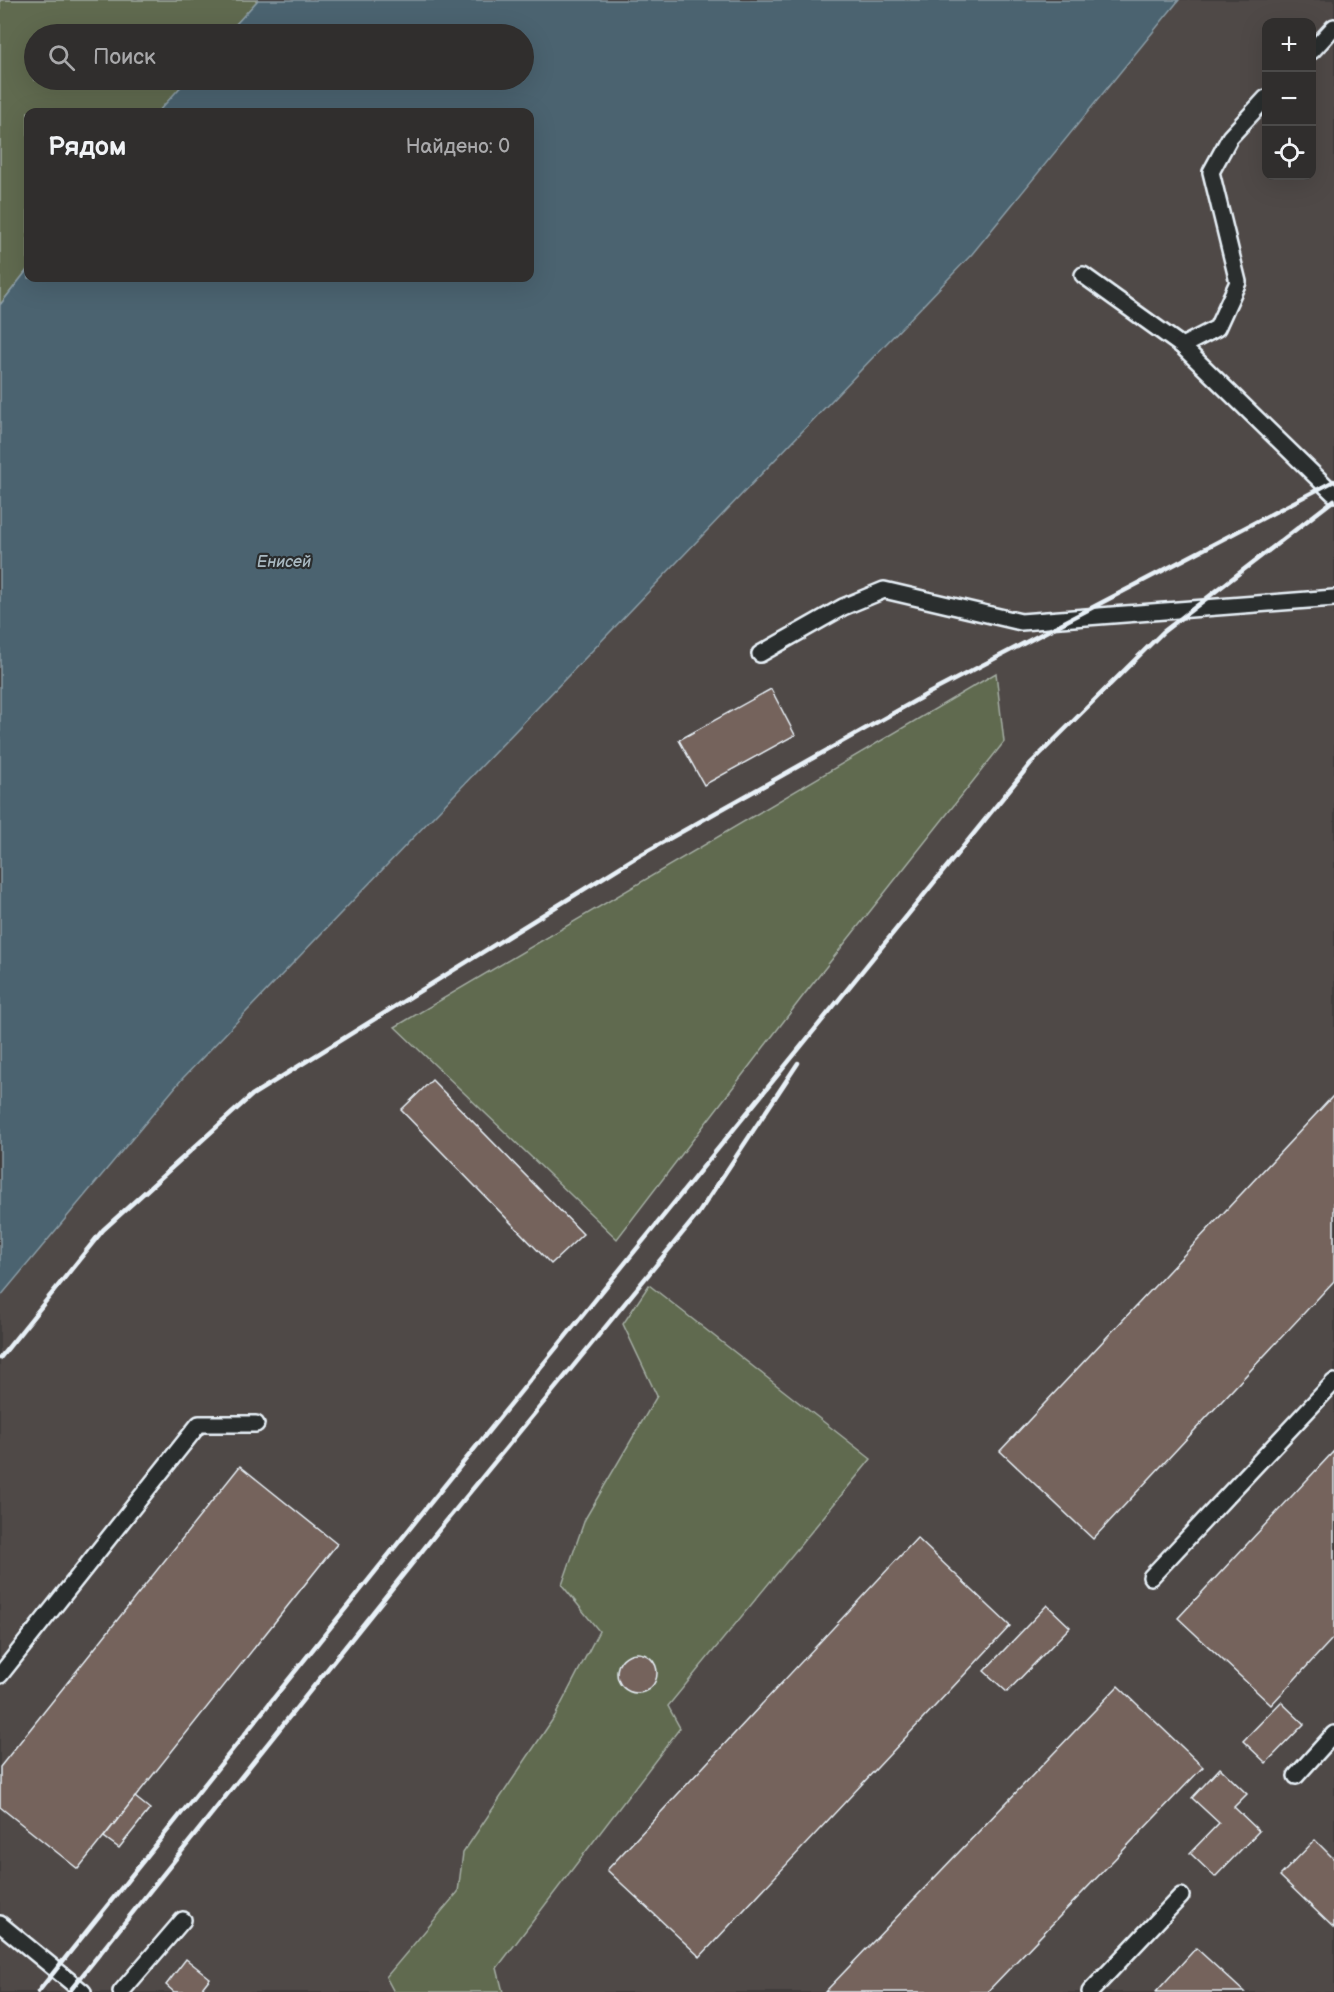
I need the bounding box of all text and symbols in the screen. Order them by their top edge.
map controls [1262,18,1316,180]
button: + [1262,18,1316,72]
search box [24,24,534,90]
icon: search [45,41,78,74]
text: Поиск [93,44,156,71]
button: − [1262,72,1316,126]
button: locate [1262,126,1316,180]
text: Рядом [48,132,126,163]
text: Найдено: 0 [406,135,510,159]
water label: Енисей [257,553,311,572]

